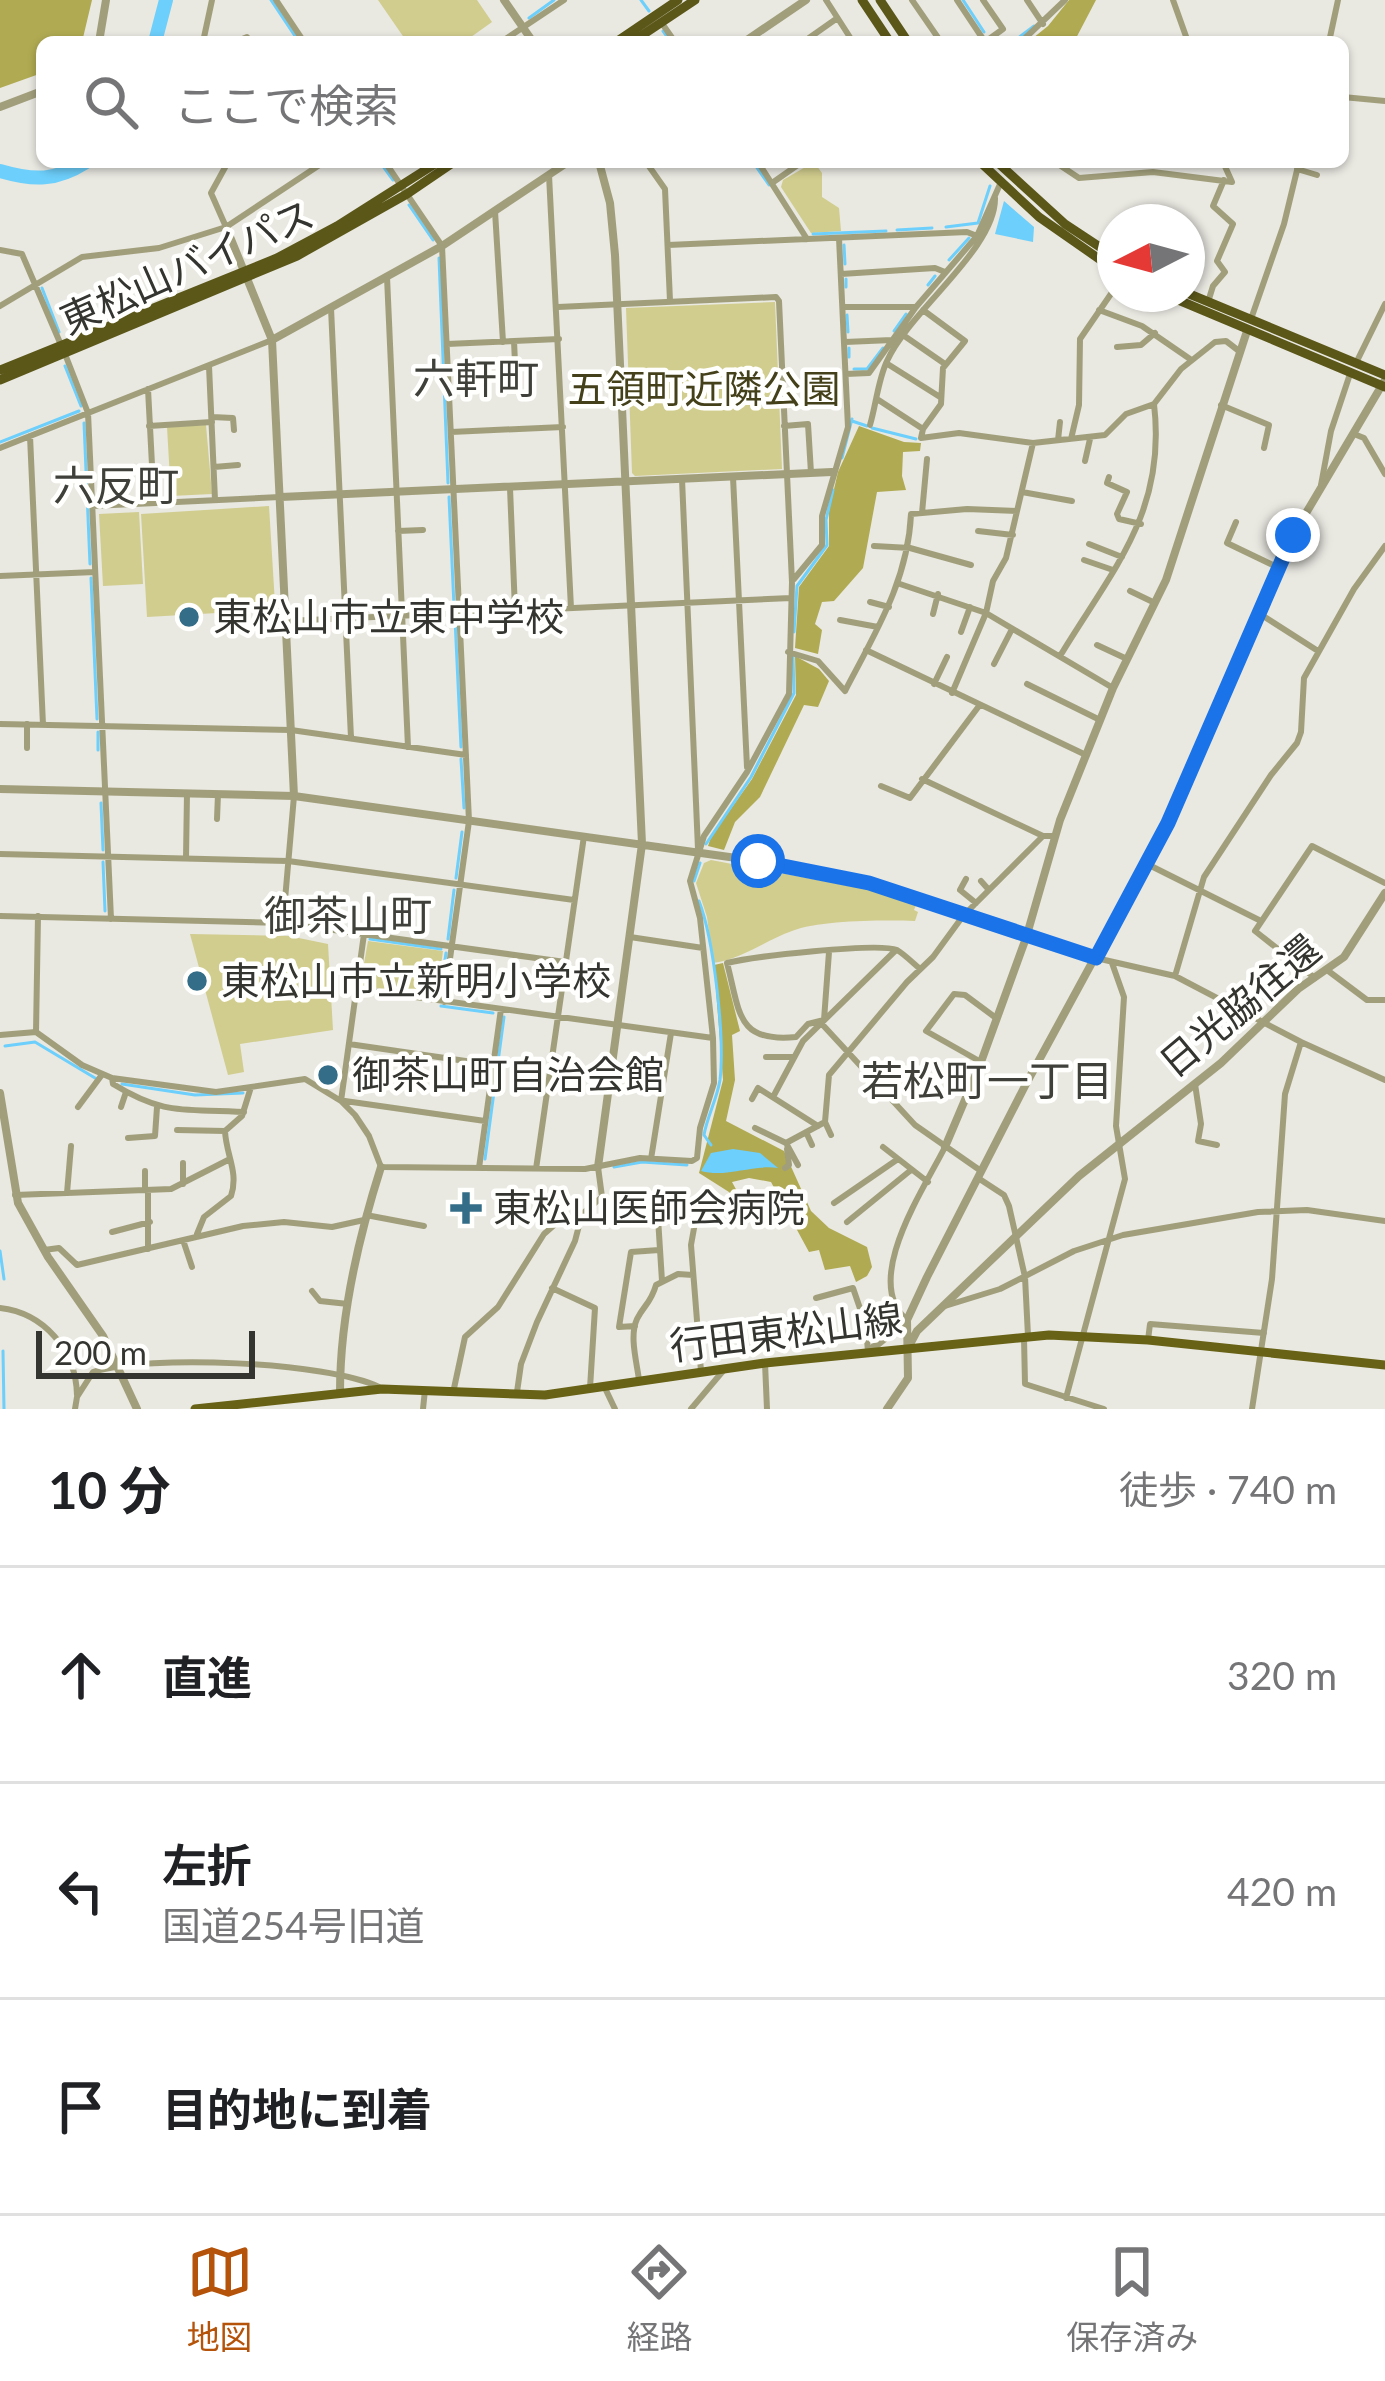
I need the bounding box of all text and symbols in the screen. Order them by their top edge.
search box [36,36,1349,168]
icon: search [78,69,144,135]
text: ここで検索 [174,78,399,132]
street label: 東松山バイパス [53,190,320,342]
north arrow [1097,204,1205,312]
district label: 六軒町 [413,353,539,403]
park label: 五領町近隣公園 [567,365,841,411]
district label: 六反町 [53,460,179,510]
route end [1266,508,1320,562]
place label: 東松山市立東中学校 [213,593,564,639]
marker: 東松山市立東中学校 [176,604,202,630]
route start [731,834,785,888]
district label: 御茶山町 [264,890,432,940]
street label: 日光脇往還 [1150,925,1329,1086]
place label: 東松山市立新明小学校 [221,957,611,1003]
marker: 東松山市立新明小学校 [184,968,210,994]
place label: 御茶山町自治会館 [352,1051,664,1097]
district label: 若松町一丁目 [861,1055,1113,1105]
marker: 御茶山町自治会館 [315,1062,341,1088]
place label: 東松山医師会病院 [493,1184,805,1230]
marker: 東松山医師会病院 [450,1192,482,1224]
street label: 行田東松山線 [667,1294,905,1368]
scale bar [36,1325,255,1378]
text: 200 m [54,1332,147,1372]
text: 10 分 [48,1459,171,1520]
text: 徒歩 · 740 m [1119,1466,1337,1512]
icon: ahead [48,1642,114,1708]
text: 直進 [162,1650,252,1704]
text: 320 m [1227,1652,1337,1698]
text: 左折 [162,1838,252,1892]
icon: left [48,1858,114,1924]
text: 420 m [1227,1868,1337,1914]
text: 国道254号旧道 [162,1902,425,1948]
icon: arrive [48,2074,114,2140]
text: 目的地に到着 [162,2082,432,2136]
tab: 地図 [187,2239,253,2359]
tab: 経路 [626,2239,692,2359]
tab: 保存済み [1066,2239,1198,2359]

